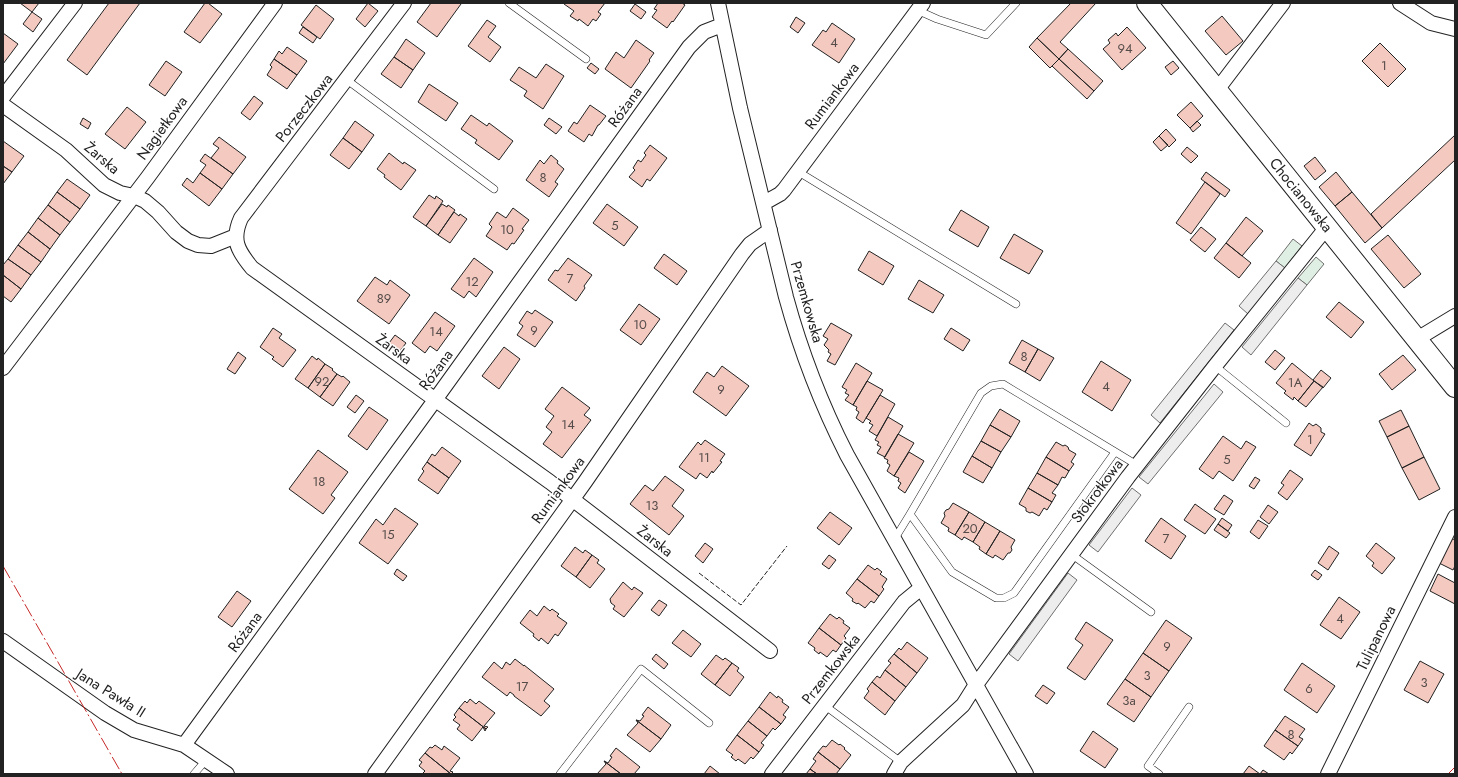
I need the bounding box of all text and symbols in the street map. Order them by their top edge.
house number: 4 [830,33,838,52]
house number: 94 [1117,39,1133,58]
house number: 1 [1381,56,1387,75]
street label: Rumiankowa [800,58,864,134]
street label: Porzeczkowa [270,69,338,147]
street label: Różana [603,82,647,132]
street label: Nagietkowa [131,91,193,165]
street label: Żarska [79,137,125,179]
street label: Chocianowska [1264,153,1338,237]
house number: 8 [539,168,547,187]
house number: 5 [611,216,619,235]
house number: 10 [500,220,514,239]
street label: Przemkowska [785,259,829,345]
house number: 7 [567,269,574,288]
house number: 12 [465,272,479,291]
house number: 89 [377,289,391,308]
house number: 10 [633,315,647,334]
house number: 9 [530,321,538,340]
house number: 14 [429,322,443,341]
street label: Żarska [371,328,417,370]
street label: Różana [414,345,458,395]
house number: 8 [1020,347,1028,366]
house number: 92 [315,372,329,391]
house number: 1A [1288,373,1303,392]
house number: 4 [1102,377,1110,396]
house number: 9 [717,380,725,399]
house number: 14 [561,415,575,434]
house number: 1 [1307,430,1313,449]
house number: 11 [698,448,710,467]
house number: 5 [1223,450,1231,469]
street label: Rumiankowa [526,452,590,528]
street label: Stokrotkowa [1066,454,1128,528]
house number: 18 [313,472,325,491]
house number: 13 [646,496,658,515]
house number: 20 [962,519,978,538]
street label: Żarska [632,520,678,562]
house number: 15 [381,525,395,544]
house number: 7 [1163,529,1170,548]
street label: Tulipanowa [1351,602,1401,674]
street label: Różana [223,607,267,657]
house number: 4 [1336,609,1344,628]
street label: Przemkowska [796,629,866,709]
house number: 9 [1163,637,1171,656]
street label: Jana Pawła II [70,662,150,723]
house number: 3 [1143,666,1151,685]
house number: 3 [1420,673,1428,692]
house number: 17 [516,677,529,696]
house number: 6 [1305,679,1313,698]
house number: 3a [1122,691,1136,710]
house number: 8 [1287,725,1295,744]

